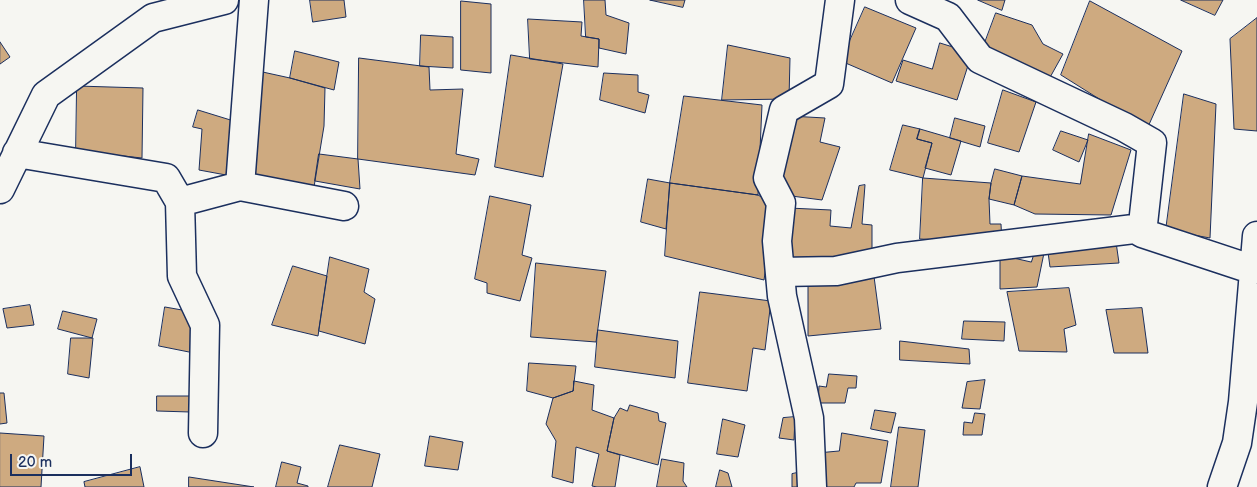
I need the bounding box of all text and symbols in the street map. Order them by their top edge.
scale bar [12,444,135,476]
text: 20 m [18,453,52,472]

